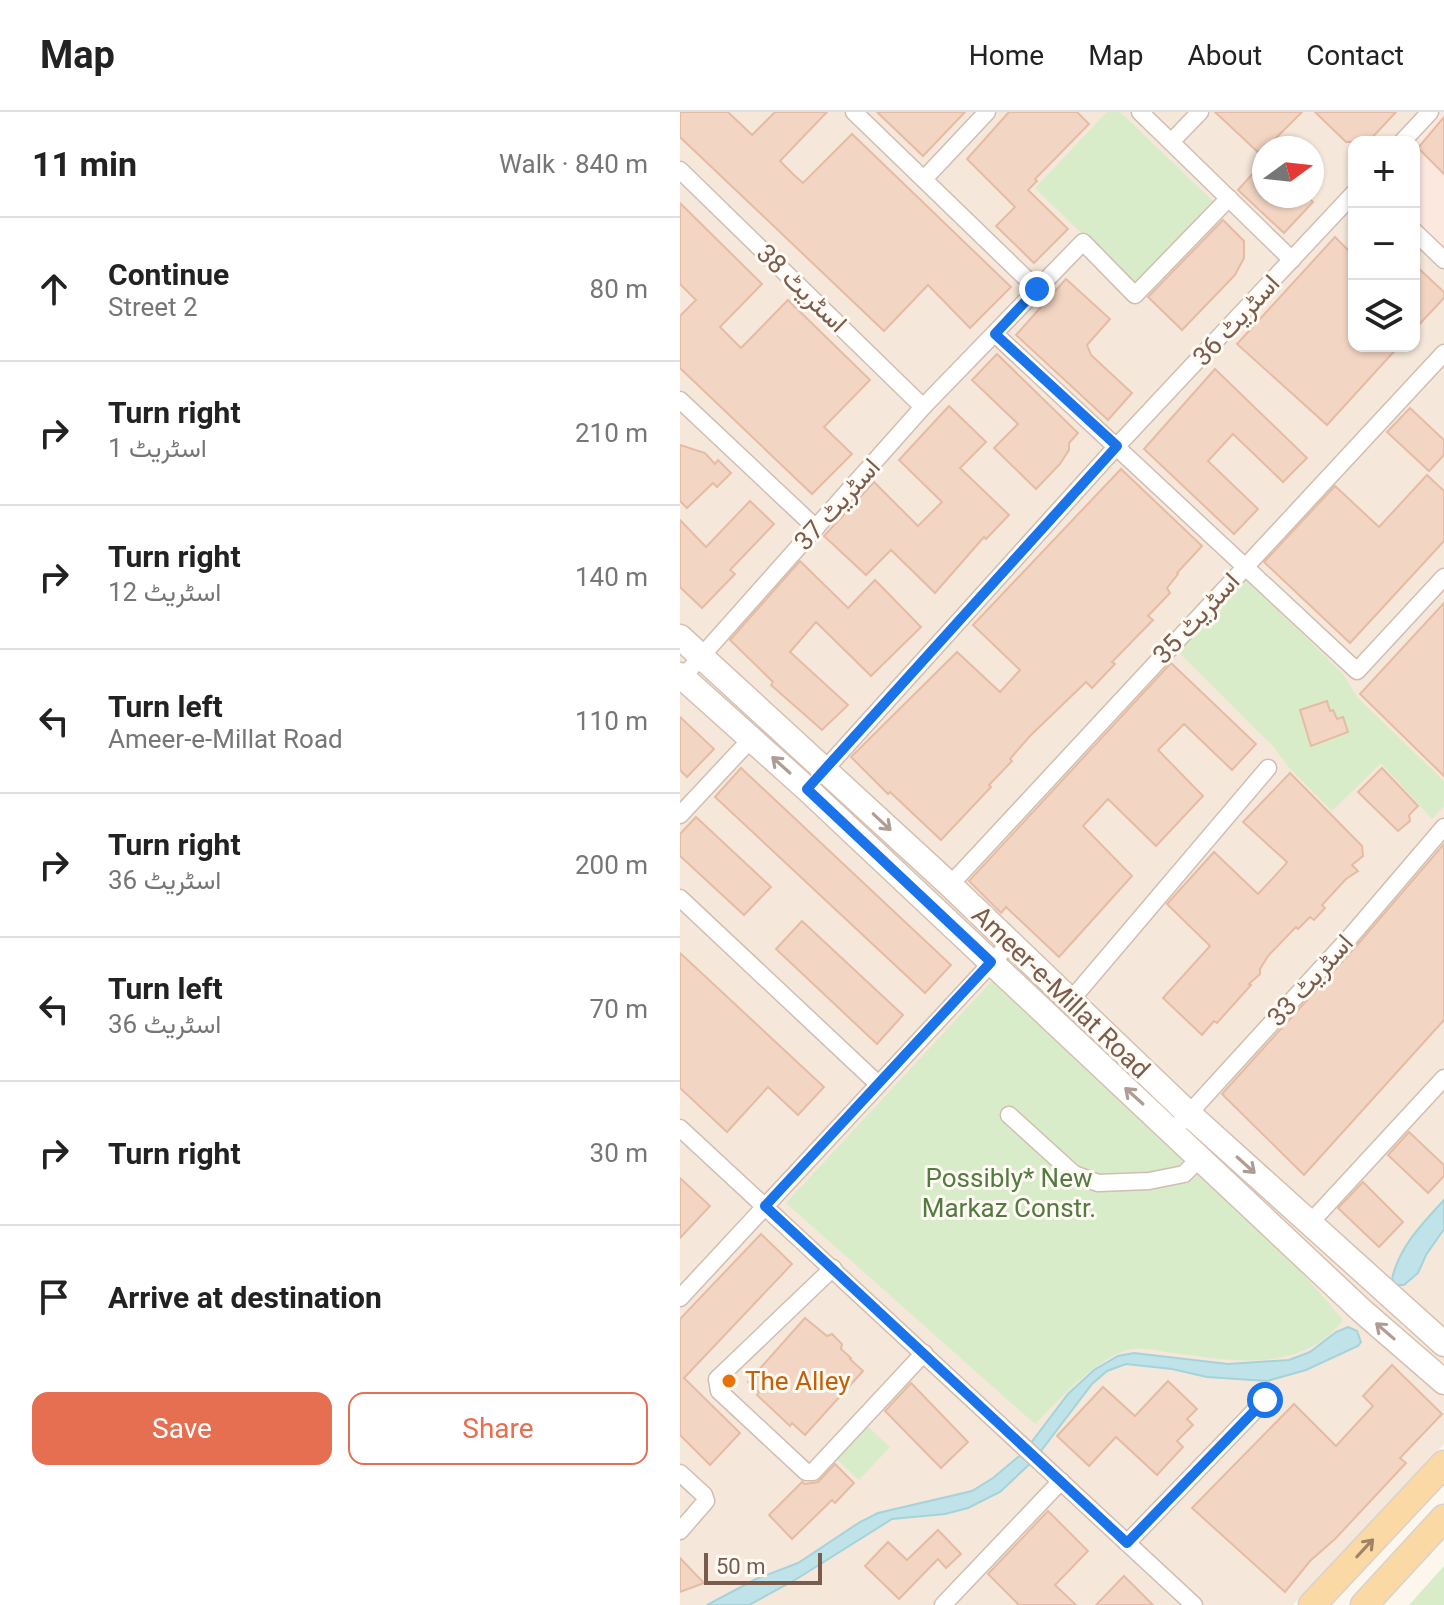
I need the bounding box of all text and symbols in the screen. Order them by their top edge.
text: Map [40,33,115,77]
text: Home [969,39,1044,72]
text: Map [1088,39,1144,72]
text: About [1188,39,1262,72]
text: Contact [1306,39,1404,72]
north arrow [1252,136,1324,208]
map controls [1348,136,1420,352]
button: + [1348,136,1420,208]
text: 11 min [32,144,137,184]
text: Walk · 840 m [499,149,648,179]
button: − [1348,208,1420,280]
street label: اسٹریٹ 38 [750,238,853,339]
text: Continue [108,257,229,292]
icon: ahead [32,267,76,311]
street label: اسٹریٹ 36 [1186,268,1286,372]
route end [1019,271,1055,307]
text: 80 m [590,274,648,304]
button: layers [1348,280,1420,352]
text: Street 2 [108,292,198,322]
text: Turn right [108,395,241,430]
icon: right [32,411,76,455]
text: 210 m [575,418,648,448]
text: اسٹریٹ 1 [108,433,207,463]
street label: اسٹریٹ 37 [788,452,887,557]
text: Turn right [108,539,241,574]
icon: right [32,555,76,599]
text: 140 m [575,562,648,592]
street label: اسٹریٹ 35 [1146,566,1246,670]
text: اسٹریٹ 12 [108,577,221,607]
text: Turn left [108,689,223,724]
icon: left [32,699,76,743]
text: 110 m [575,706,648,736]
text: Ameer-e-Millat Road [108,724,343,754]
one-way arrow [771,757,791,775]
one-way arrow [871,813,891,831]
text: Turn right [108,827,241,862]
icon: right [32,843,76,887]
text: 200 m [575,850,648,880]
text: اسٹریٹ 36 [108,865,221,895]
street label: Ameer-e-Millat Road [966,900,1156,1084]
street label: اسٹریٹ 33 [1261,928,1360,1033]
text: Turn left [108,971,223,1006]
icon: left [32,987,76,1031]
text: 70 m [590,994,648,1024]
text: اسٹریٹ 36 [108,1009,221,1039]
one-way arrow [1125,1087,1145,1105]
icon: right [32,1131,76,1175]
text: Turn right [108,1136,241,1171]
text: 30 m [590,1138,648,1168]
one-way arrow [1236,1156,1256,1174]
park label: Possibly* New Markaz Constr. [922,1163,1096,1223]
icon: arrive [32,1275,76,1319]
text: Arrive at destination [108,1280,382,1315]
one-way arrow [1376,1322,1396,1340]
place label: The Alley [745,1366,851,1396]
marker: The Alley [720,1372,738,1390]
route start [1247,1382,1283,1418]
button: Save [32,1392,332,1465]
button: Share [348,1392,648,1465]
one-way arrow [1356,1538,1375,1558]
scale bar [704,1549,822,1585]
text: 50 m [716,1554,765,1579]

